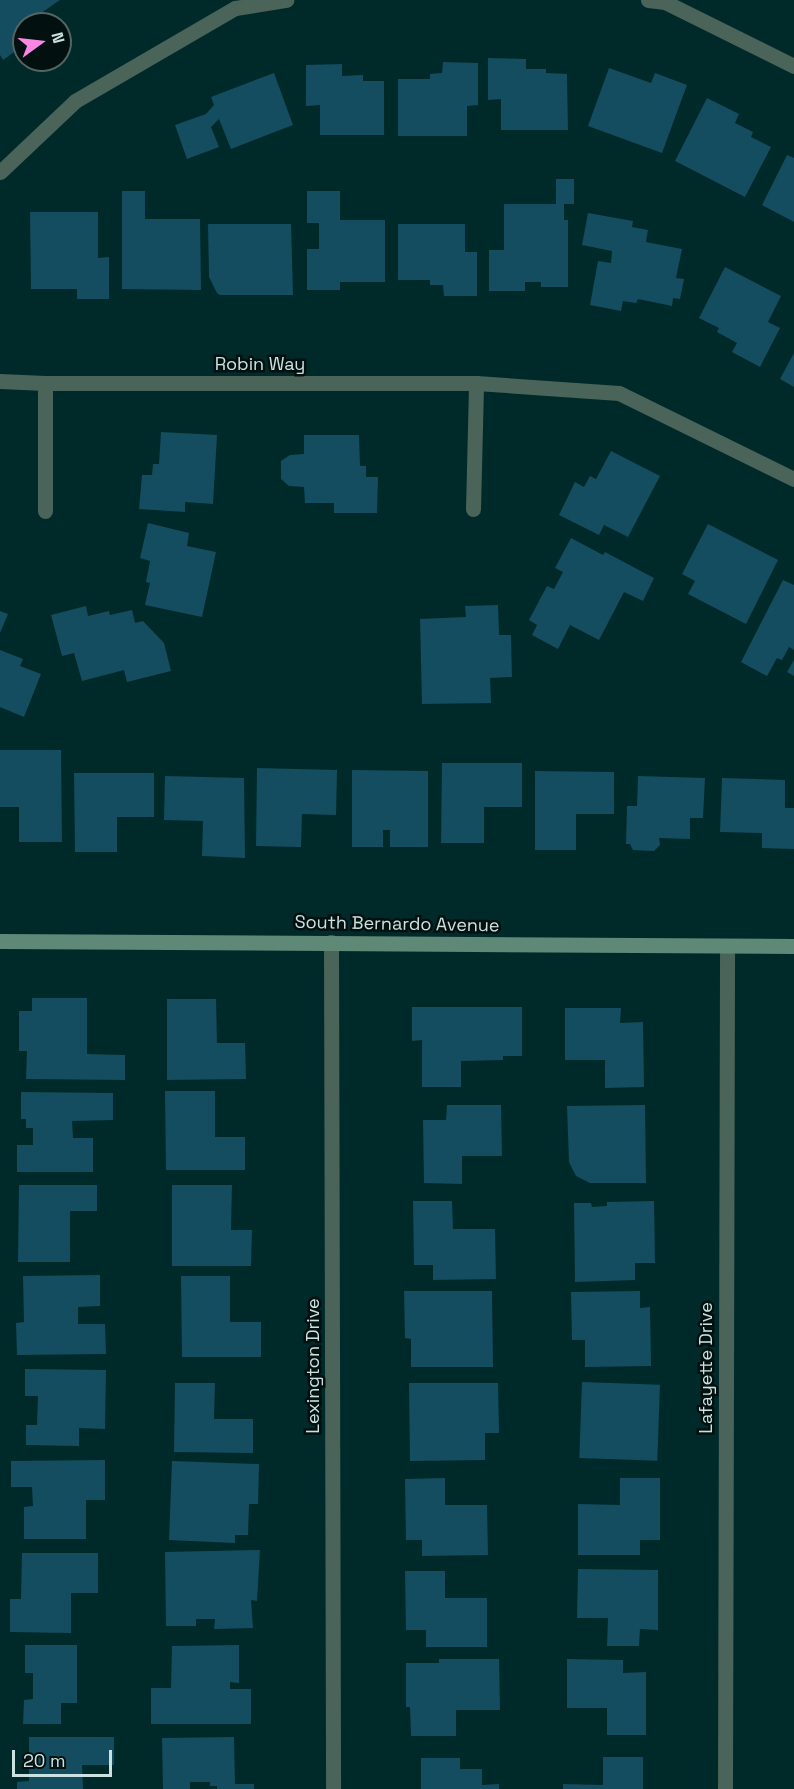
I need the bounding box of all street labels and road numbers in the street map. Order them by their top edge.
street label: Robin Way [215,353,305,375]
street label: South Bernardo Avenue [294,911,500,937]
street label: Lexington Drive [302,1298,324,1434]
street label: Lafayette Drive [695,1302,717,1434]

